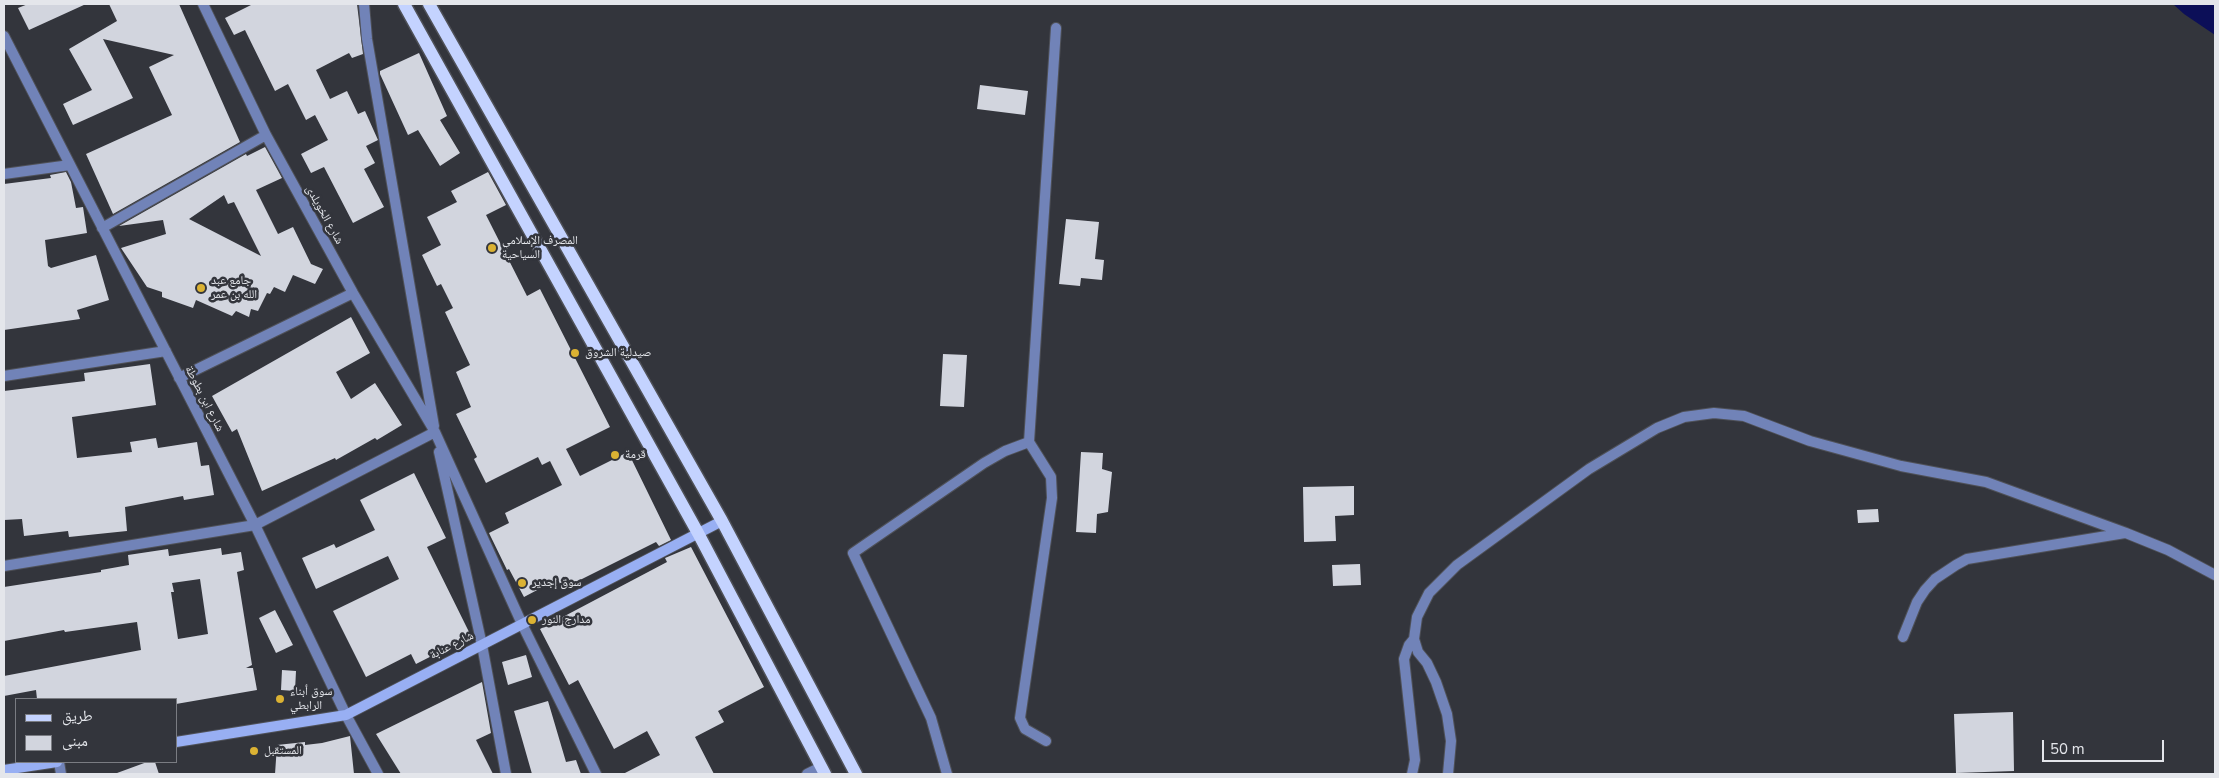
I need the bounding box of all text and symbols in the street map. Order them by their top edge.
street label: شارع الخويلدى [302,183,346,247]
place label: المصرف الإسلامي السياحية [502,234,578,262]
marker: المصرف الإسلامي السياحية [486,242,498,254]
place label: جامع عبد الله بن عمر [211,274,257,302]
marker: جامع عبد الله بن عمر [195,282,207,294]
place label: صيدلية الشروق [585,346,651,360]
marker: صيدلية الشروق [569,347,581,359]
street label: شارع ابن بطوطة [181,364,227,434]
place label: قرمة [625,448,646,462]
marker: قرمة [609,449,621,461]
place label: سوق إجدير [532,576,581,590]
marker: سوق إجدير [516,577,528,589]
place label: مدارج النور [542,613,591,627]
marker: مدارج النور [526,614,538,626]
street label: شارع عنابة [428,629,476,663]
place label: سوق أبناء الرابطي [290,685,332,713]
marker: سوق أبناء الرابطي [274,693,286,705]
legend [15,698,178,763]
text: طريق [62,706,93,726]
scale bar [2044,730,2166,762]
text: مبنى [62,731,88,751]
text: 50 m [2050,739,2085,759]
place label: المستقبل [264,744,302,758]
marker: المستقبل [248,745,260,757]

